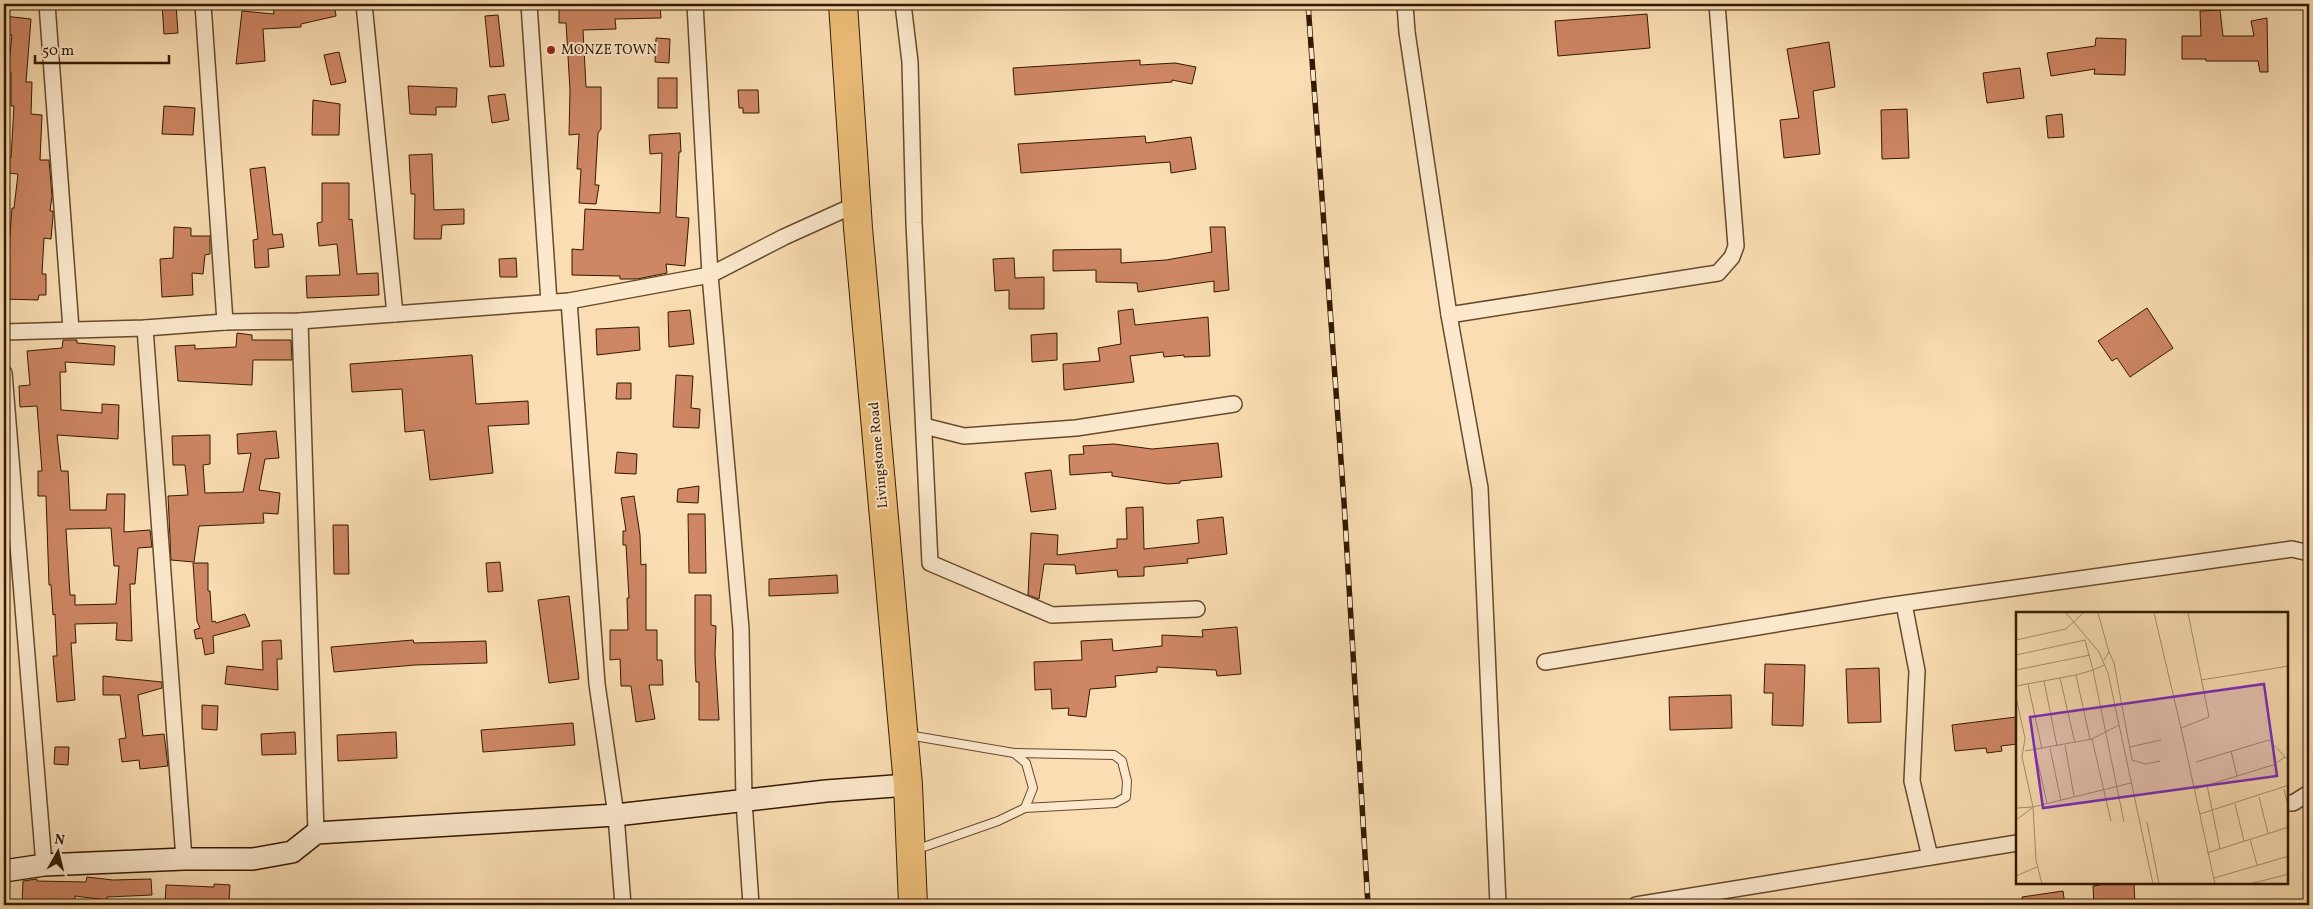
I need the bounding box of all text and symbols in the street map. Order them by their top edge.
scale bar [35,32,169,64]
text: 50 m [42,41,74,62]
place label: MONZE TOWN [561,41,657,60]
marker: MONZE TOWN [545,44,557,56]
street label: Livingstone Road [865,401,893,509]
inset map [2016,612,2288,884]
north arrow [32,826,82,876]
text: N [53,830,66,851]

